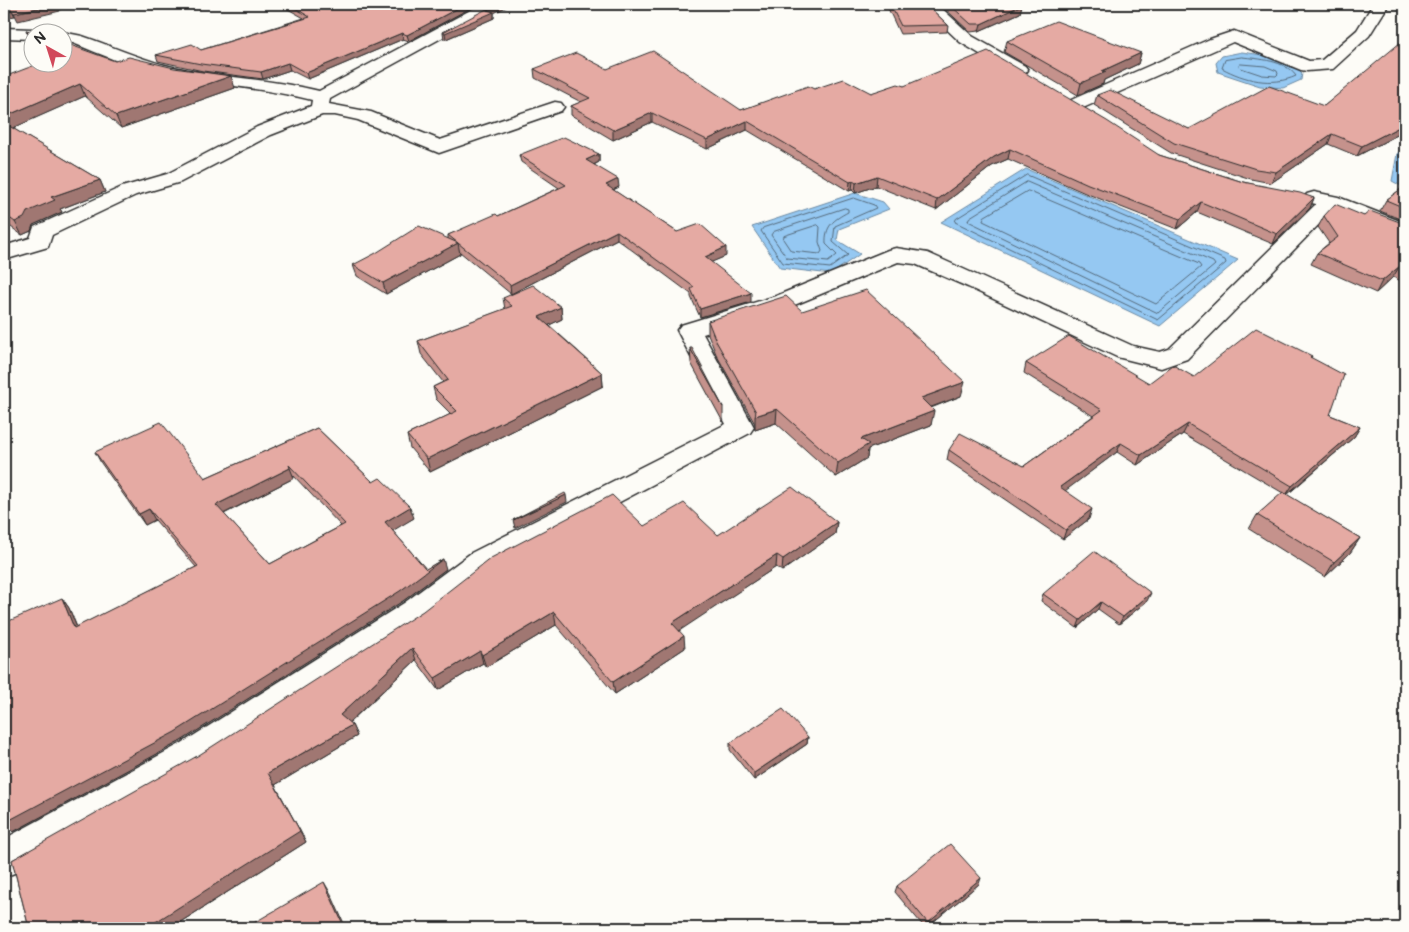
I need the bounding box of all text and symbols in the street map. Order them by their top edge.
north arrow [22,22,72,72]
text: N [31,28,50,48]

